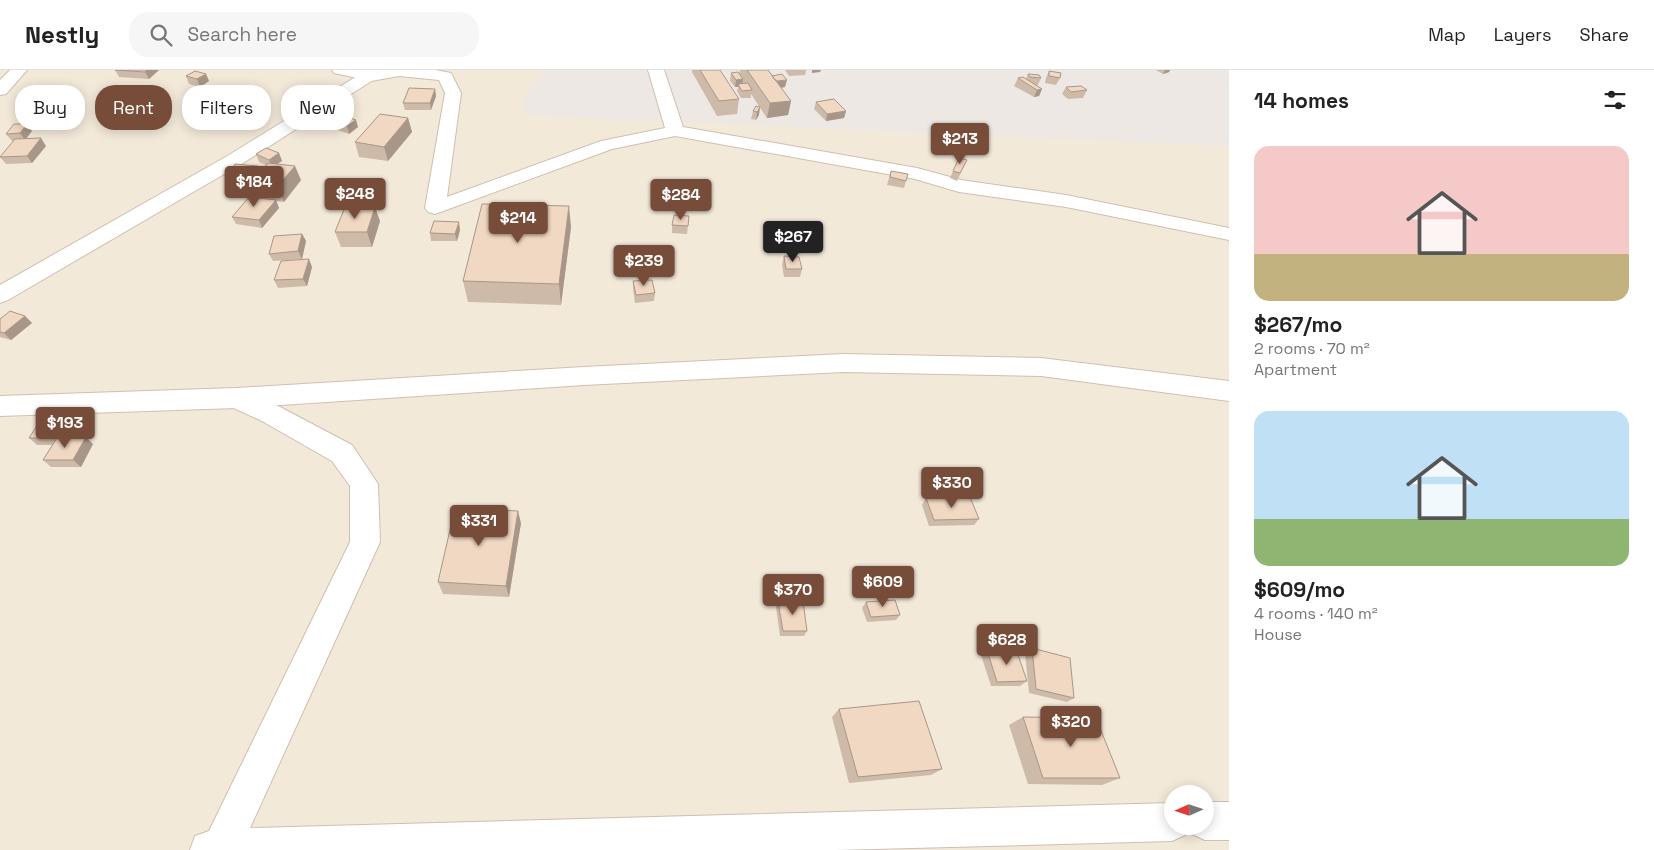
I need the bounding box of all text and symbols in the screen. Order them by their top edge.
search box [129,12,479,57]
text: Nestly [25,19,99,50]
icon: search [147,21,175,49]
text: Search here [187,22,297,47]
text: Map [1428,23,1466,46]
text: Layers [1494,23,1551,46]
text: Share [1579,23,1629,46]
chip: Buy [15,85,85,130]
chip: Rent [95,85,172,130]
chip: Filters [182,85,271,130]
chip: New [281,85,354,130]
icon: filters [1601,86,1629,114]
text: 14 homes [1254,87,1349,114]
pin: $213 [930,122,990,165]
text: $213 [942,128,978,149]
pin: $184 [224,166,284,208]
text: $184 [236,171,272,192]
pin: $248 [325,178,385,220]
pin: $284 [651,178,711,221]
icon: home [1397,178,1487,268]
text: $248 [336,183,374,204]
text: $284 [662,184,700,205]
pin: $214 [488,202,548,244]
text: $214 [500,207,536,228]
pin: $267 [763,220,823,263]
text: $267 [774,226,812,247]
pin: $239 [614,244,674,287]
text: $239 [625,250,663,271]
text: $267/mo [1254,311,1342,338]
text: 2 rooms · 70 m² [1254,338,1370,359]
text: Apartment [1254,359,1337,380]
pin: $193 [35,406,95,449]
text: $193 [47,412,83,433]
icon: home [1397,443,1487,533]
pin: $330 [922,466,982,509]
text: $330 [932,472,972,493]
pin: $331 [449,504,509,547]
text: $331 [461,510,497,531]
pin: $609 [853,566,913,608]
text: $609 [863,571,903,592]
pin: $370 [763,574,823,616]
text: $609/mo [1254,576,1345,603]
text: $370 [774,579,812,600]
text: 4 rooms · 140 m² [1254,603,1378,624]
pin: $628 [977,624,1037,666]
text: House [1254,624,1302,645]
text: $628 [988,629,1026,650]
pin: $320 [1041,706,1101,748]
text: $320 [1051,711,1091,732]
north arrow [1164,785,1214,835]
map controls [1164,785,1214,835]

